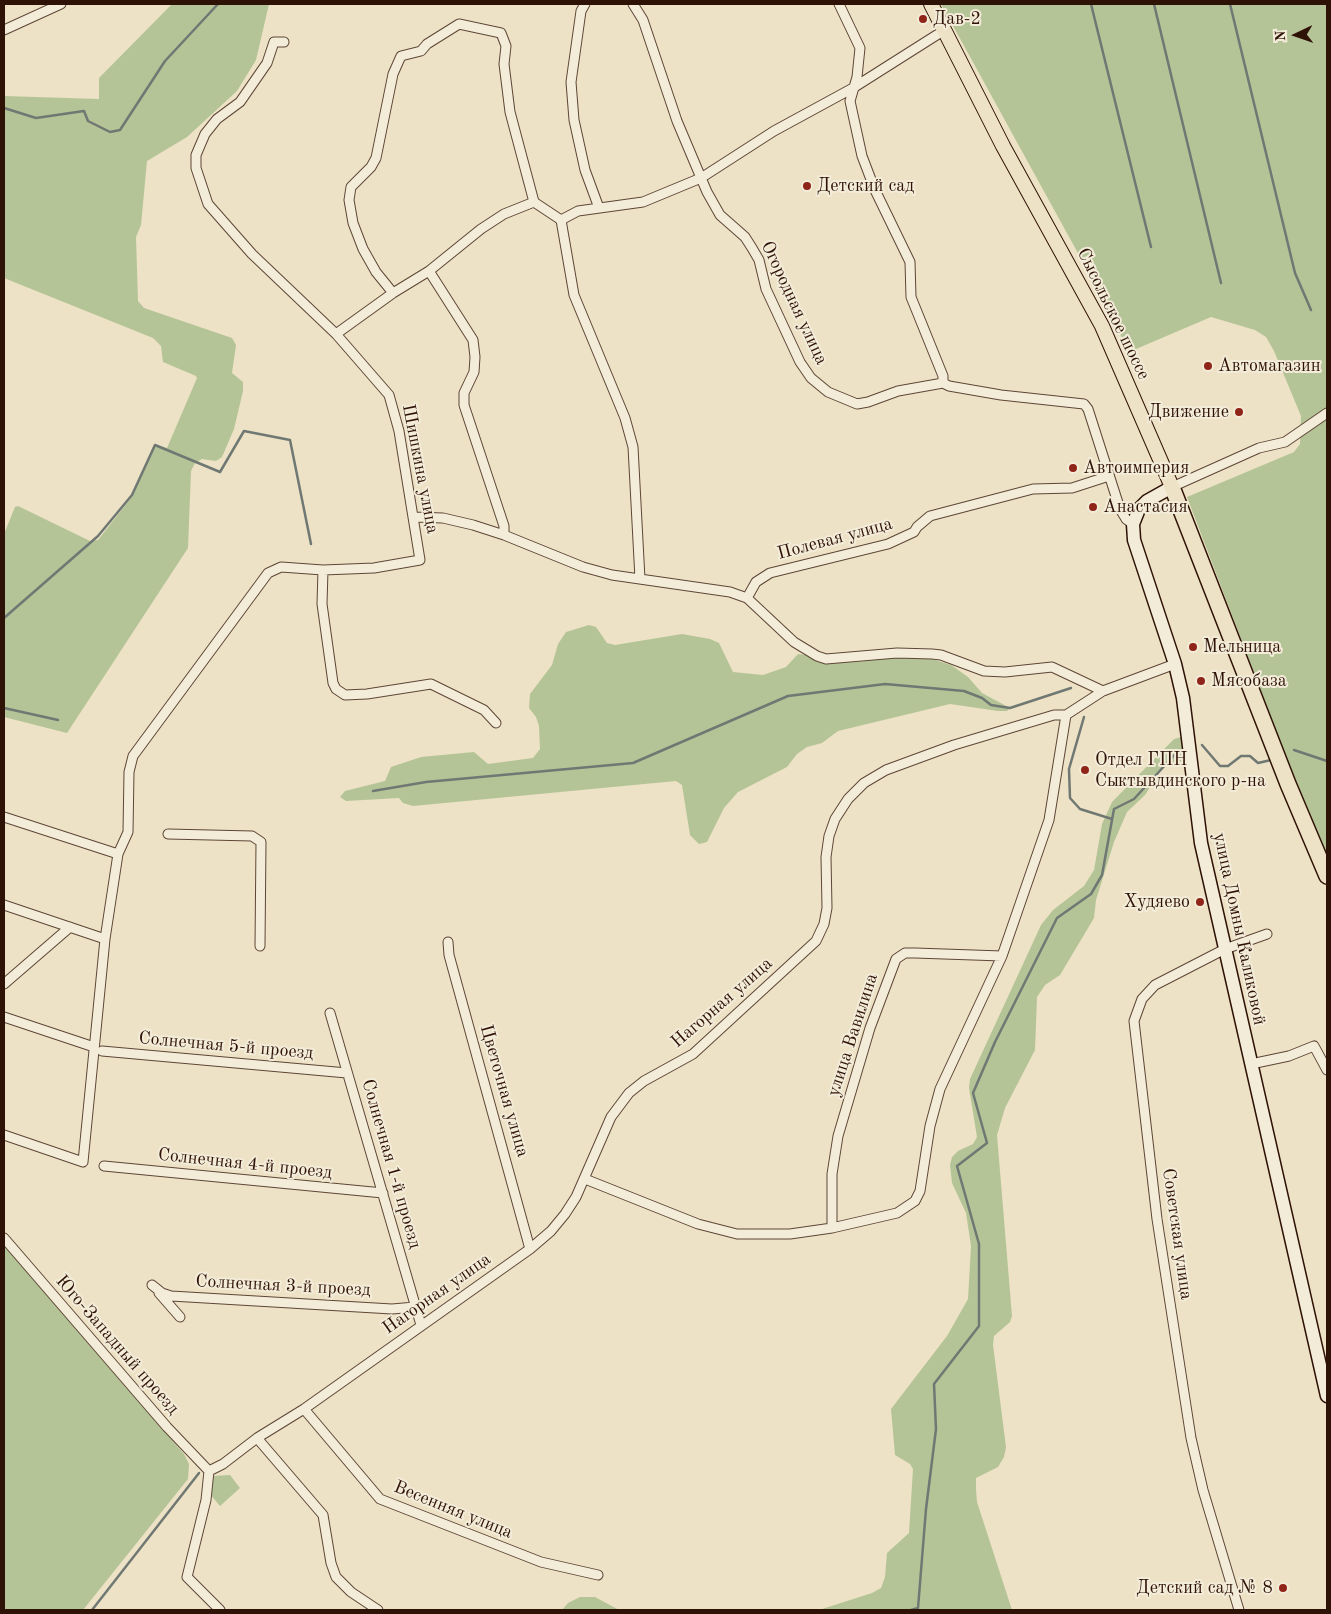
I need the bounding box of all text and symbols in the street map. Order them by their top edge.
place label: Дав-2 [933,8,981,30]
north arrow [1271,10,1321,60]
marker: Дав-2 [917,13,929,25]
text: N [1274,30,1288,42]
place label: Детский сад [817,175,914,197]
marker: Детский сад [801,180,813,192]
street label: Огородная улица [756,238,832,368]
street label: Сысольское шоссе [1072,245,1154,383]
place label: Автомагазин [1218,355,1321,377]
marker: Автомагазин [1202,360,1214,372]
place label: Движение [1148,401,1229,423]
street label: Шишкина улица [397,402,443,536]
marker: Движение [1233,406,1245,418]
place label: Автоимперия [1083,457,1189,479]
marker: Автоимперия [1067,462,1079,474]
place label: Анастасия [1103,496,1188,518]
marker: Анастасия [1087,501,1099,513]
street label: Полевая улица [775,513,895,565]
place label: Мельница [1203,636,1281,658]
marker: Мельница [1187,641,1199,653]
place label: Мясобаза [1211,670,1287,692]
marker: Мясобаза [1195,675,1207,687]
place label: Отдел ГПН Сыктывдинского р-на [1095,749,1266,792]
marker: Отдел ГПН Сыктывдинского р-на [1079,764,1091,776]
street label: улица Домны Каликовой [1208,831,1270,1027]
place label: Худяево [1124,891,1190,913]
marker: Худяево [1194,896,1206,908]
street label: Нагорная улица [667,953,777,1053]
street label: улица Вавилина [823,971,883,1099]
street label: Цветочная улица [475,1022,533,1160]
street label: Солнечная 5-й проезд [138,1028,314,1064]
street label: Солнечная 1-й проезд [356,1077,426,1251]
street label: Солнечная 4-й проезд [157,1144,333,1184]
street label: Советская улица [1157,1167,1197,1301]
street label: Нагорная улица [379,1249,495,1339]
street label: Юго-Западный проезд [51,1271,183,1419]
street label: Солнечная 3-й проезд [195,1271,371,1301]
street label: Весенняя улица [390,1476,516,1544]
place label: Детский сад № 8 [1136,1577,1273,1599]
marker: Детский сад № 8 [1277,1582,1289,1594]

